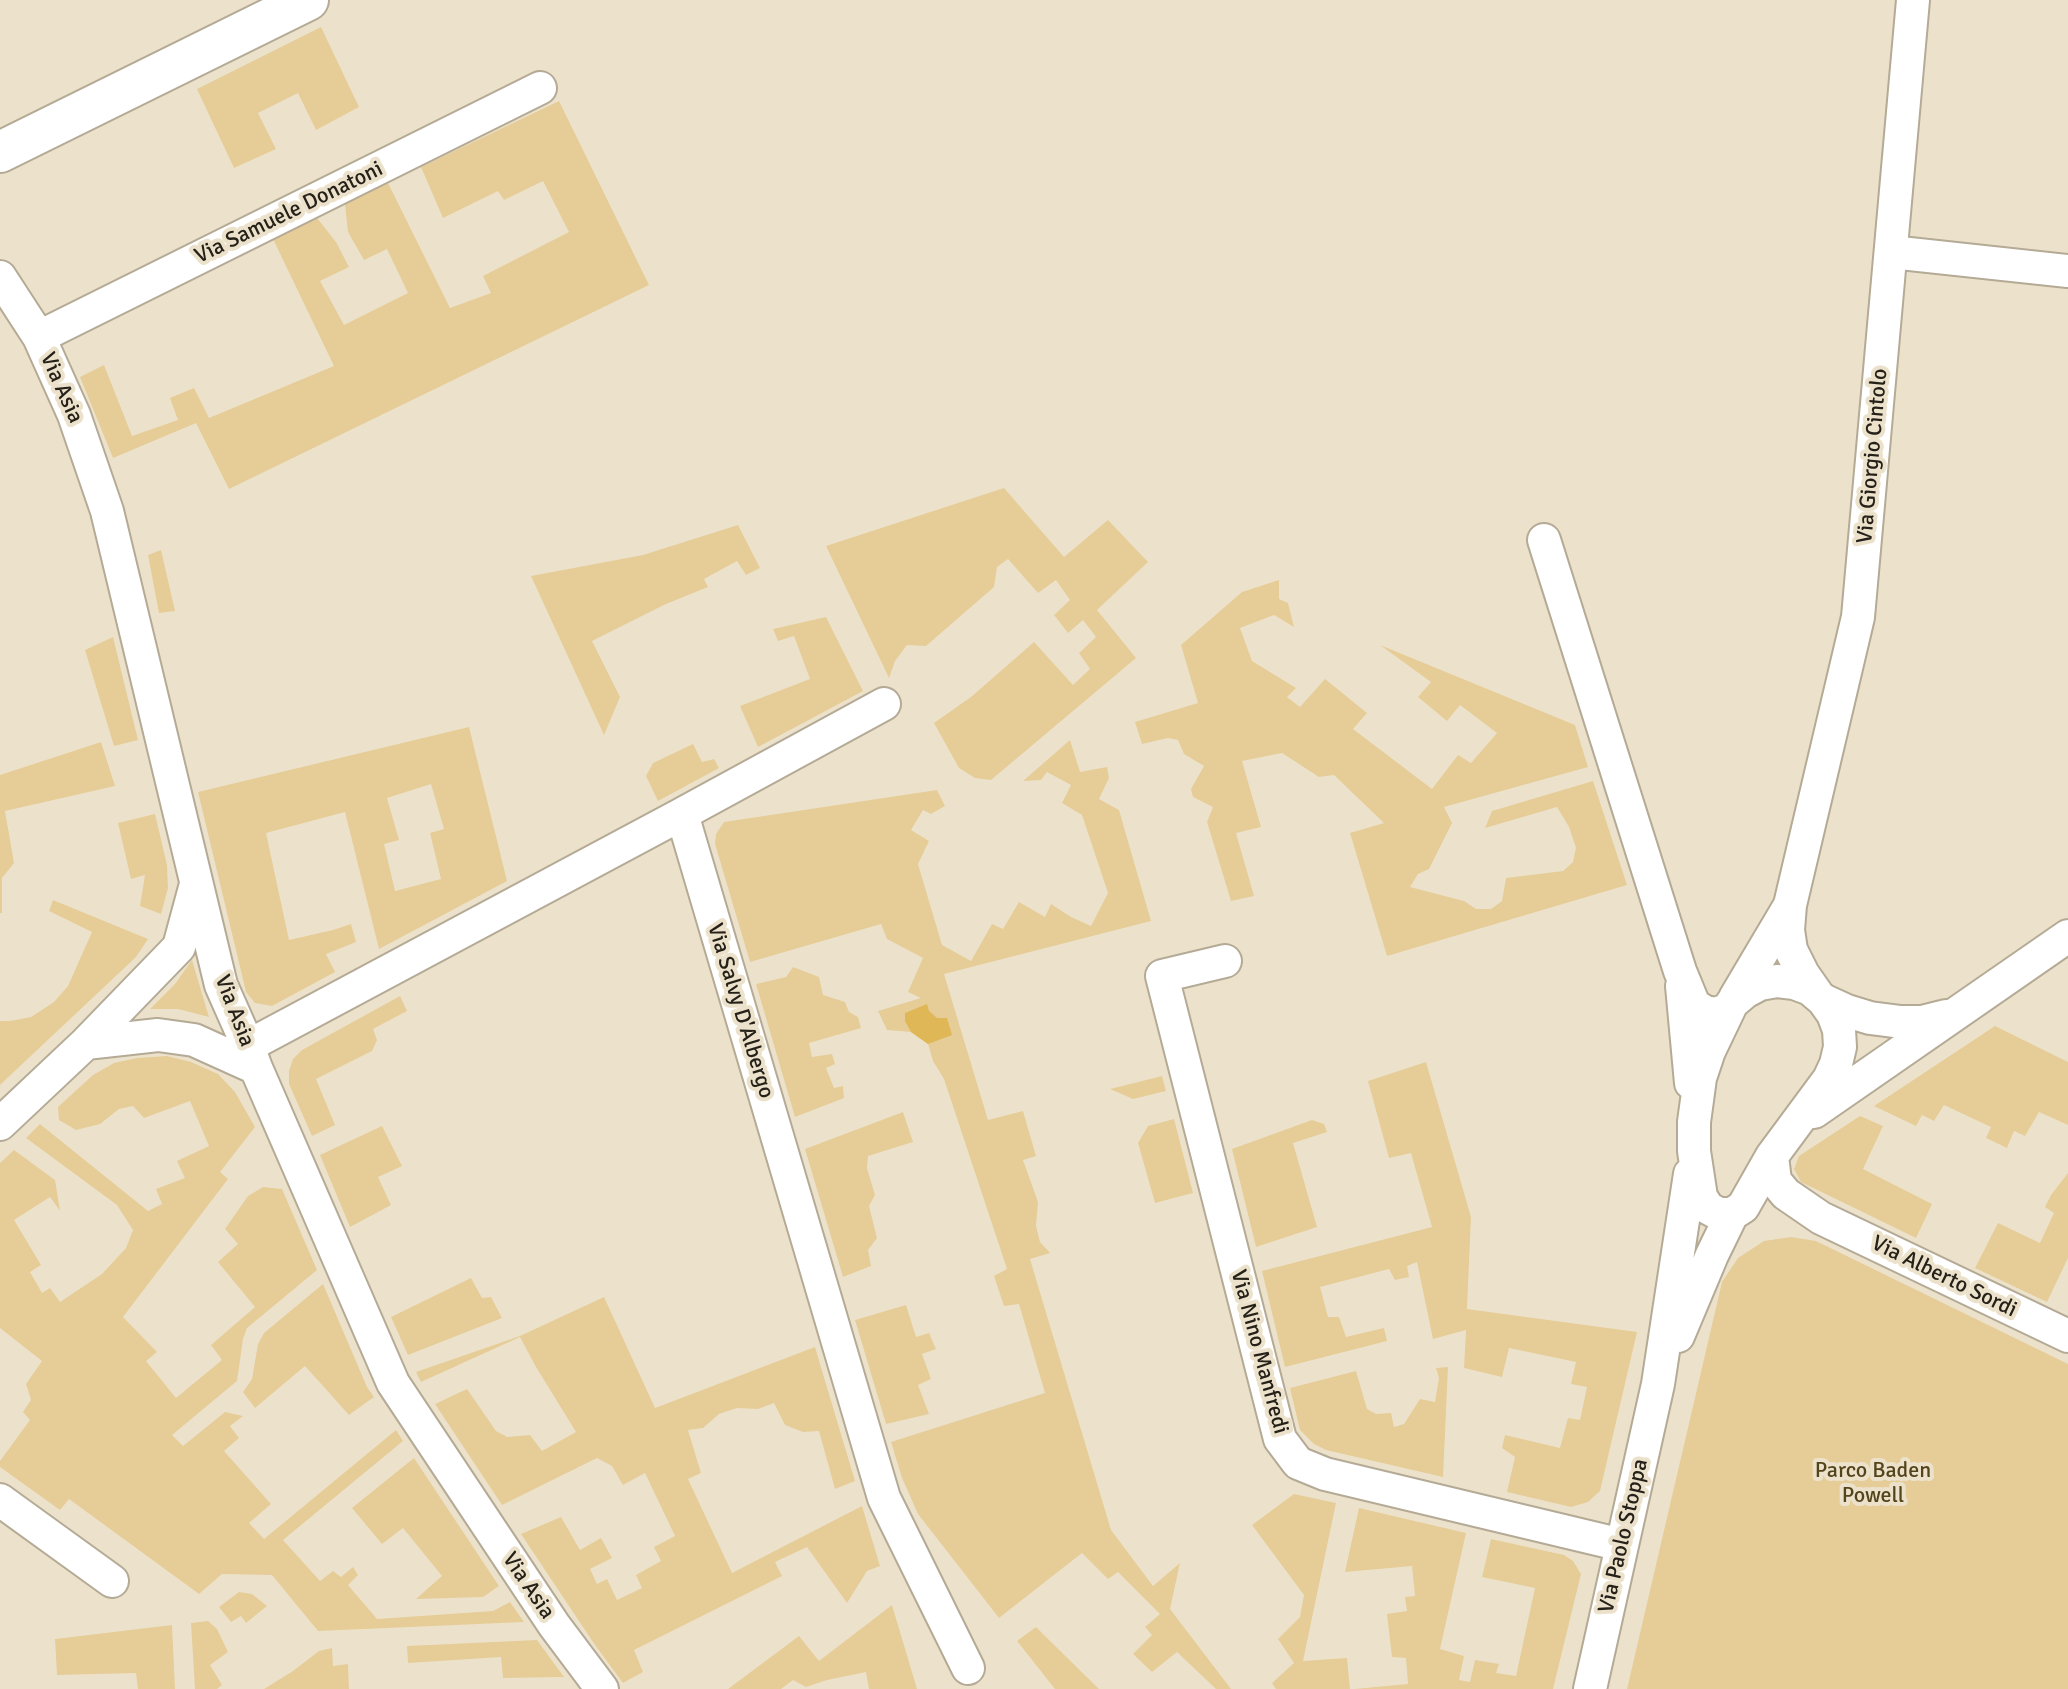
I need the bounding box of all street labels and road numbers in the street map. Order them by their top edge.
street label: Via Samuele Donatoni [191,156,387,270]
street label: Via Asia [34,348,88,428]
street label: Via Giorgio Cintolo [1852,367,1894,545]
street label: Via Salvy D'Albergo [701,920,779,1102]
street label: Via Asia [208,971,260,1051]
street label: Via Alberto Sordi [1867,1230,2021,1324]
street label: Via Nino Manfredi [1224,1267,1294,1437]
street label: Via Paolo Stoppa [1593,1456,1655,1616]
street label: Via Asia [496,1548,560,1624]

